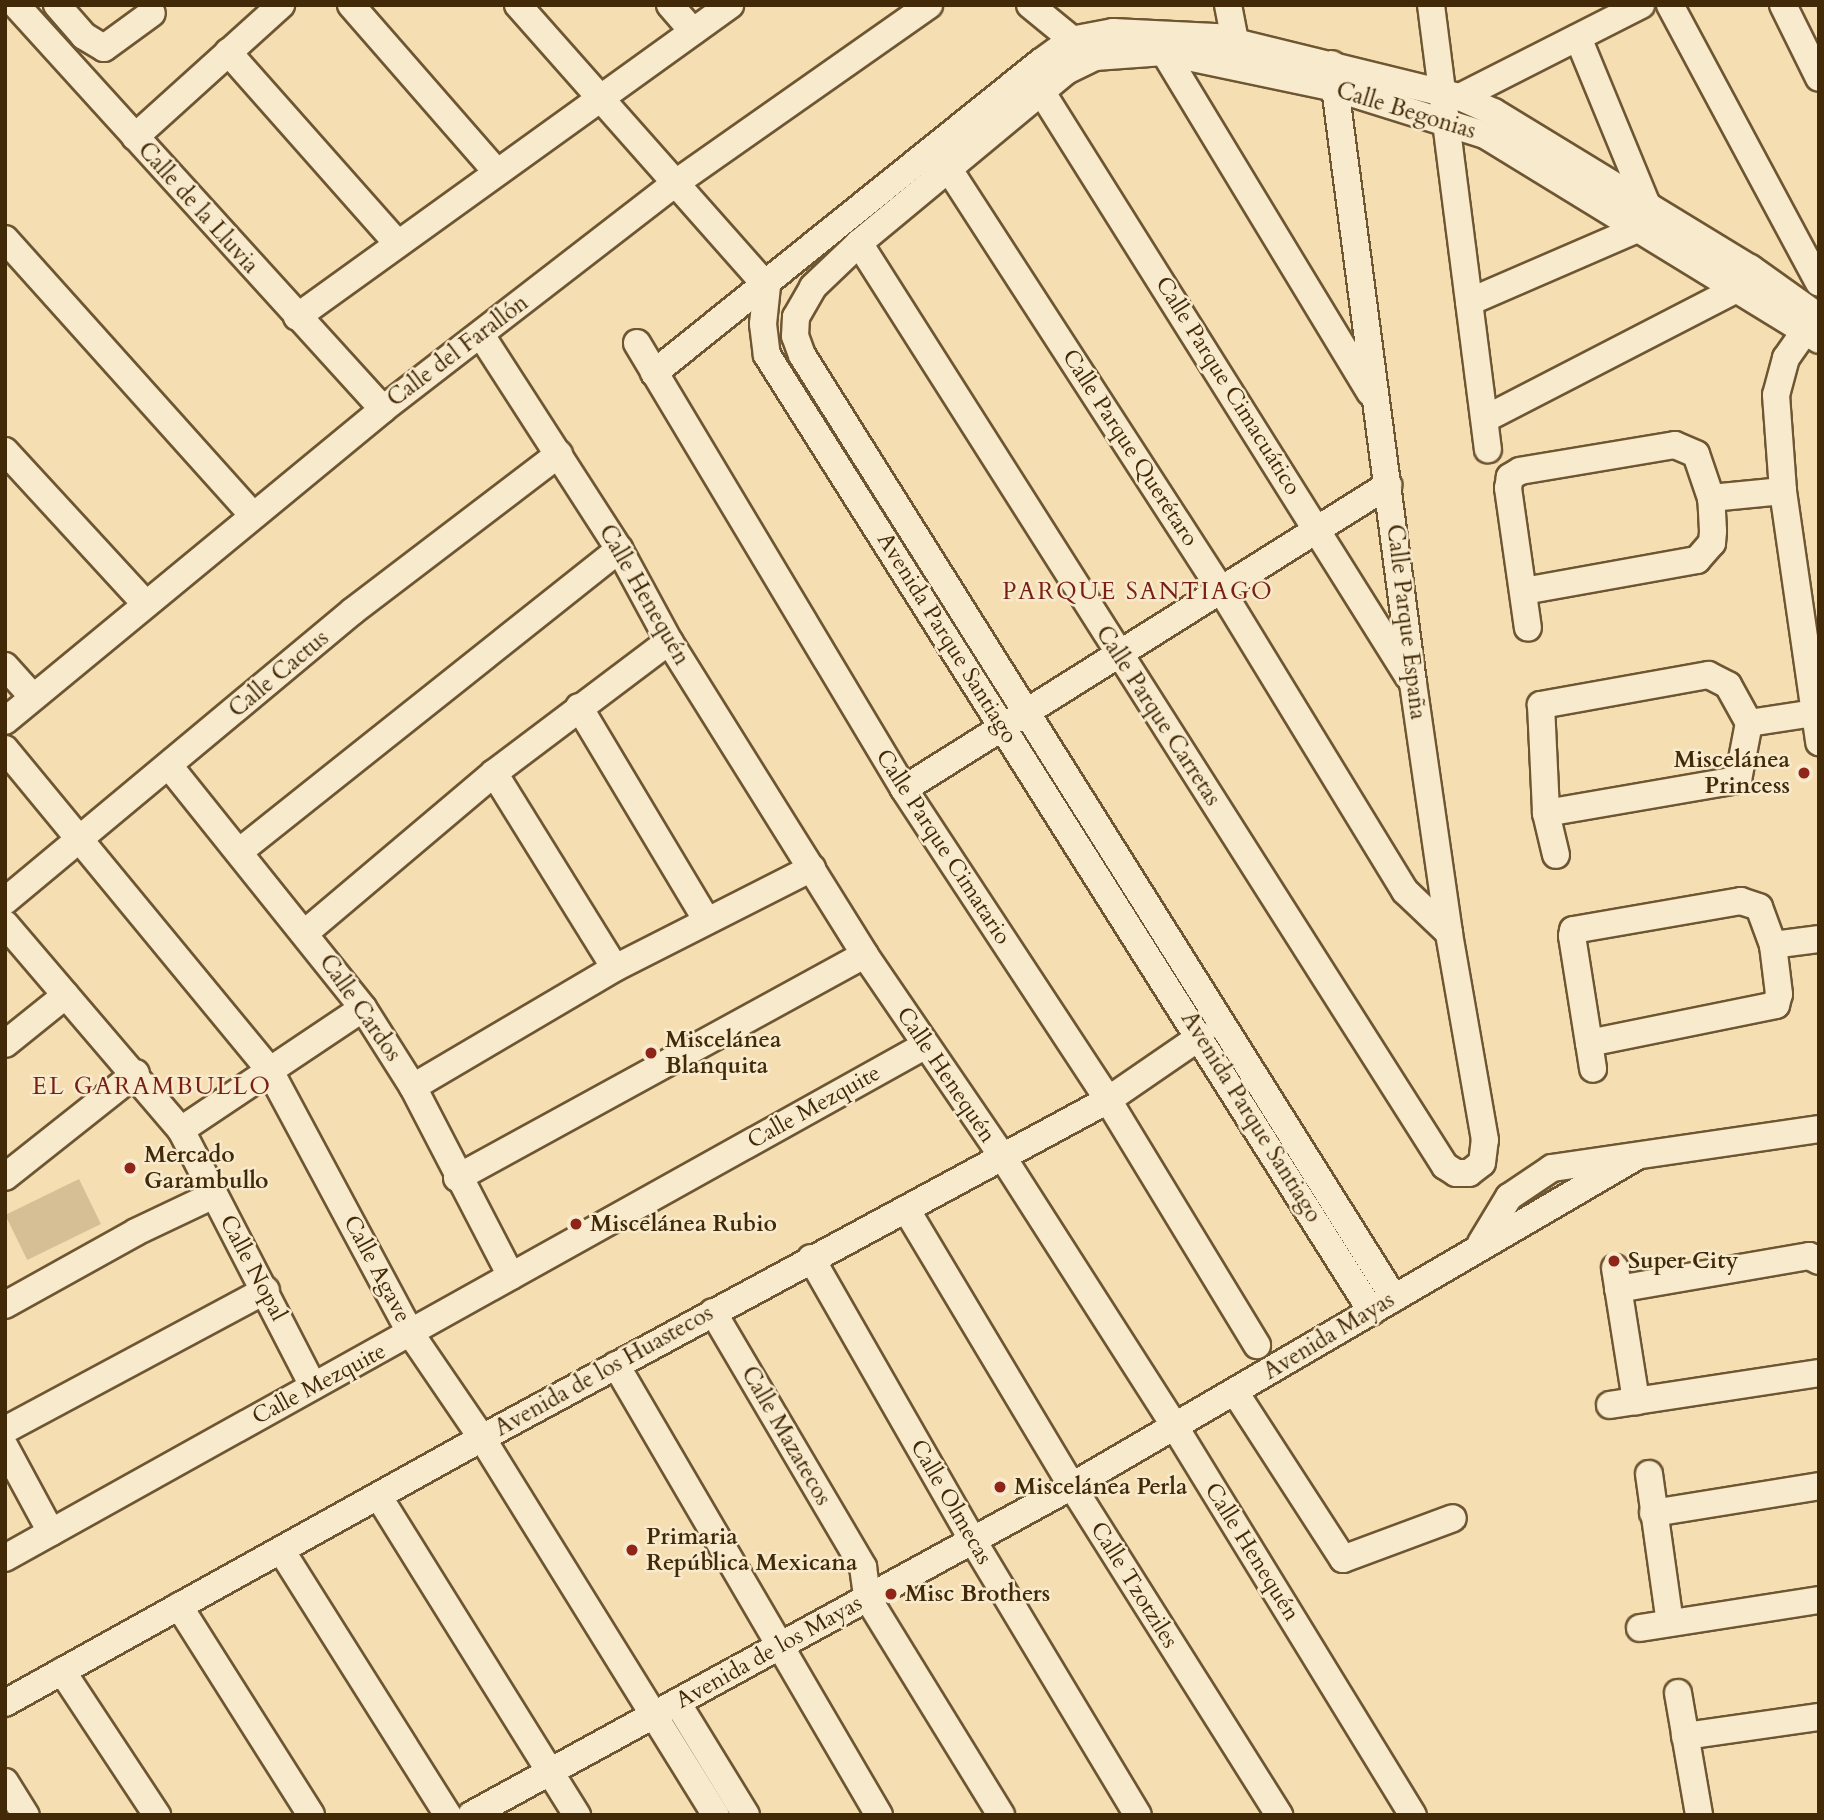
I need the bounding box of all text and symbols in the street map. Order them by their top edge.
street label: Calle Begonias [1333,77,1479,145]
street label: Calle de la Lluvia [132,137,264,279]
street label: Calle Parque Cimacuático [1149,272,1307,500]
street label: Calle del Farallón [382,289,534,413]
street label: Calle Parque Querétaro [1056,344,1204,552]
street label: Calle Henequén [593,520,695,670]
street label: Calle Parque España [1380,523,1432,721]
street label: Avenida Parque Santiago [871,527,1023,749]
district label: PARQUE SANTIAGO [1004,578,1272,606]
street label: Calle Parque Carretas [1090,621,1226,811]
street label: Calle Cactus [224,624,334,724]
street label: Calle Parque Cimatario [870,744,1016,950]
place label: Miscelánea Princess [1674,746,1790,800]
marker: Miscelánea Princess [1796,765,1812,781]
street label: Calle Cardos [313,949,407,1067]
street label: Calle Henequén [891,1002,1001,1148]
street label: Avenida Parque Santiago [1175,1006,1327,1228]
place label: Miscelánea Blanquita [665,1026,781,1080]
marker: Miscelánea Blanquita [643,1045,659,1061]
street label: Calle Mezquite [743,1059,885,1155]
district label: EL GARAMBULLO [34,1073,270,1101]
place label: Mercado Garambullo [144,1141,268,1195]
marker: Mercado Garambullo [122,1160,138,1176]
street label: Calle Nopal [214,1210,292,1326]
place label: Miscelánea Rubio [590,1210,777,1238]
street label: Calle Agave [337,1211,417,1327]
marker: Miscelánea Rubio [568,1216,584,1232]
place label: Super City [1628,1247,1738,1275]
marker: Super City [1606,1253,1622,1269]
street label: Avenida Mayas [1259,1286,1399,1386]
street label: Avenida de los Huastecos [490,1300,718,1442]
street label: Calle Mezquite [247,1337,391,1431]
street label: Calle Mazatecos [735,1362,837,1510]
street label: Calle Olmecas [904,1435,998,1569]
place label: Miscelánea Perla [1014,1473,1187,1501]
street label: Calle Henequén [1199,1478,1305,1626]
marker: Miscelánea Perla [992,1479,1008,1495]
street label: Calle Tzotziles [1084,1517,1184,1653]
place label: Primaria República Mexicana [646,1523,857,1577]
marker: Primaria República Mexicana [624,1542,640,1558]
place label: Misc Brothers [905,1580,1050,1608]
marker: Misc Brothers [883,1586,899,1602]
street label: Avenida de los Mayas [671,1589,867,1715]

